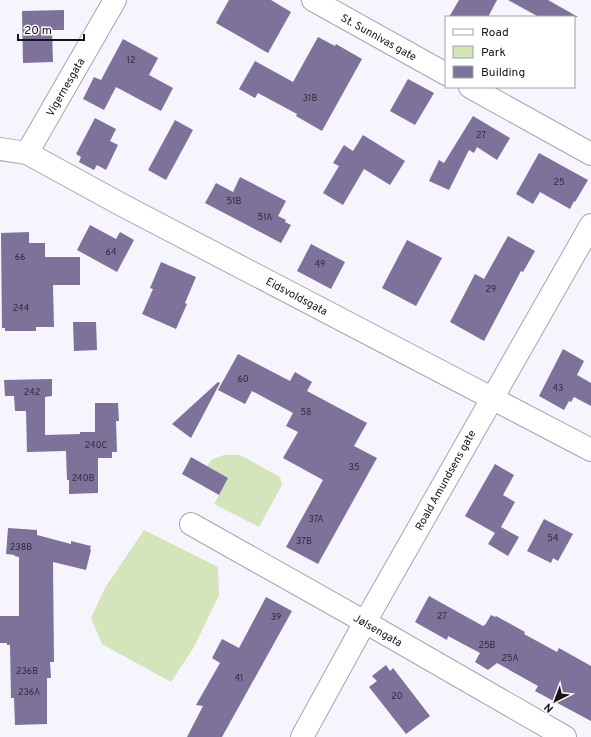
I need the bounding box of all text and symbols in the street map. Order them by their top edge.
street label: St. Sunnivas gate [338,11,419,65]
scale bar [18,16,84,42]
legend [445,16,575,88]
text: 20 m [24,23,52,39]
text: Road [481,25,509,41]
text: Park [481,45,506,61]
house number: 12 [127,55,135,66]
street label: Vigernesgata [43,56,88,119]
text: Building [481,65,525,81]
house number: 31B [303,93,317,104]
house number: 27 [476,130,486,141]
house number: 25 [553,177,565,188]
house number: 51B [227,196,241,207]
house number: 51A [258,212,272,223]
house number: 64 [106,247,117,258]
house number: 66 [15,252,25,263]
house number: 49 [315,259,325,270]
street label: Eidsvoldsgata [263,275,330,319]
house number: 29 [486,284,496,295]
house number: 244 [13,303,30,314]
house number: 60 [237,374,249,385]
house number: 43 [552,383,564,394]
house number: 242 [24,387,40,398]
house number: 58 [300,407,312,418]
street label: Roald Amundsens gate [412,428,479,533]
house number: 240C [85,440,107,451]
house number: 35 [348,462,360,473]
house number: 240B [72,473,94,484]
house number: 37A [308,514,324,525]
house number: 54 [547,533,559,544]
house number: 37B [296,536,312,547]
house number: 238B [10,542,32,553]
street label: Jølsengata [351,611,405,651]
house number: 27 [437,611,447,622]
house number: 39 [271,612,281,623]
house number: 25B [478,640,496,651]
house number: 25A [501,653,519,664]
house number: 236B [16,666,38,677]
house number: 41 [235,673,243,684]
north arrow [535,681,575,721]
house number: 236A [18,687,40,698]
house number: 20 [391,691,403,702]
text: N [541,700,557,716]

